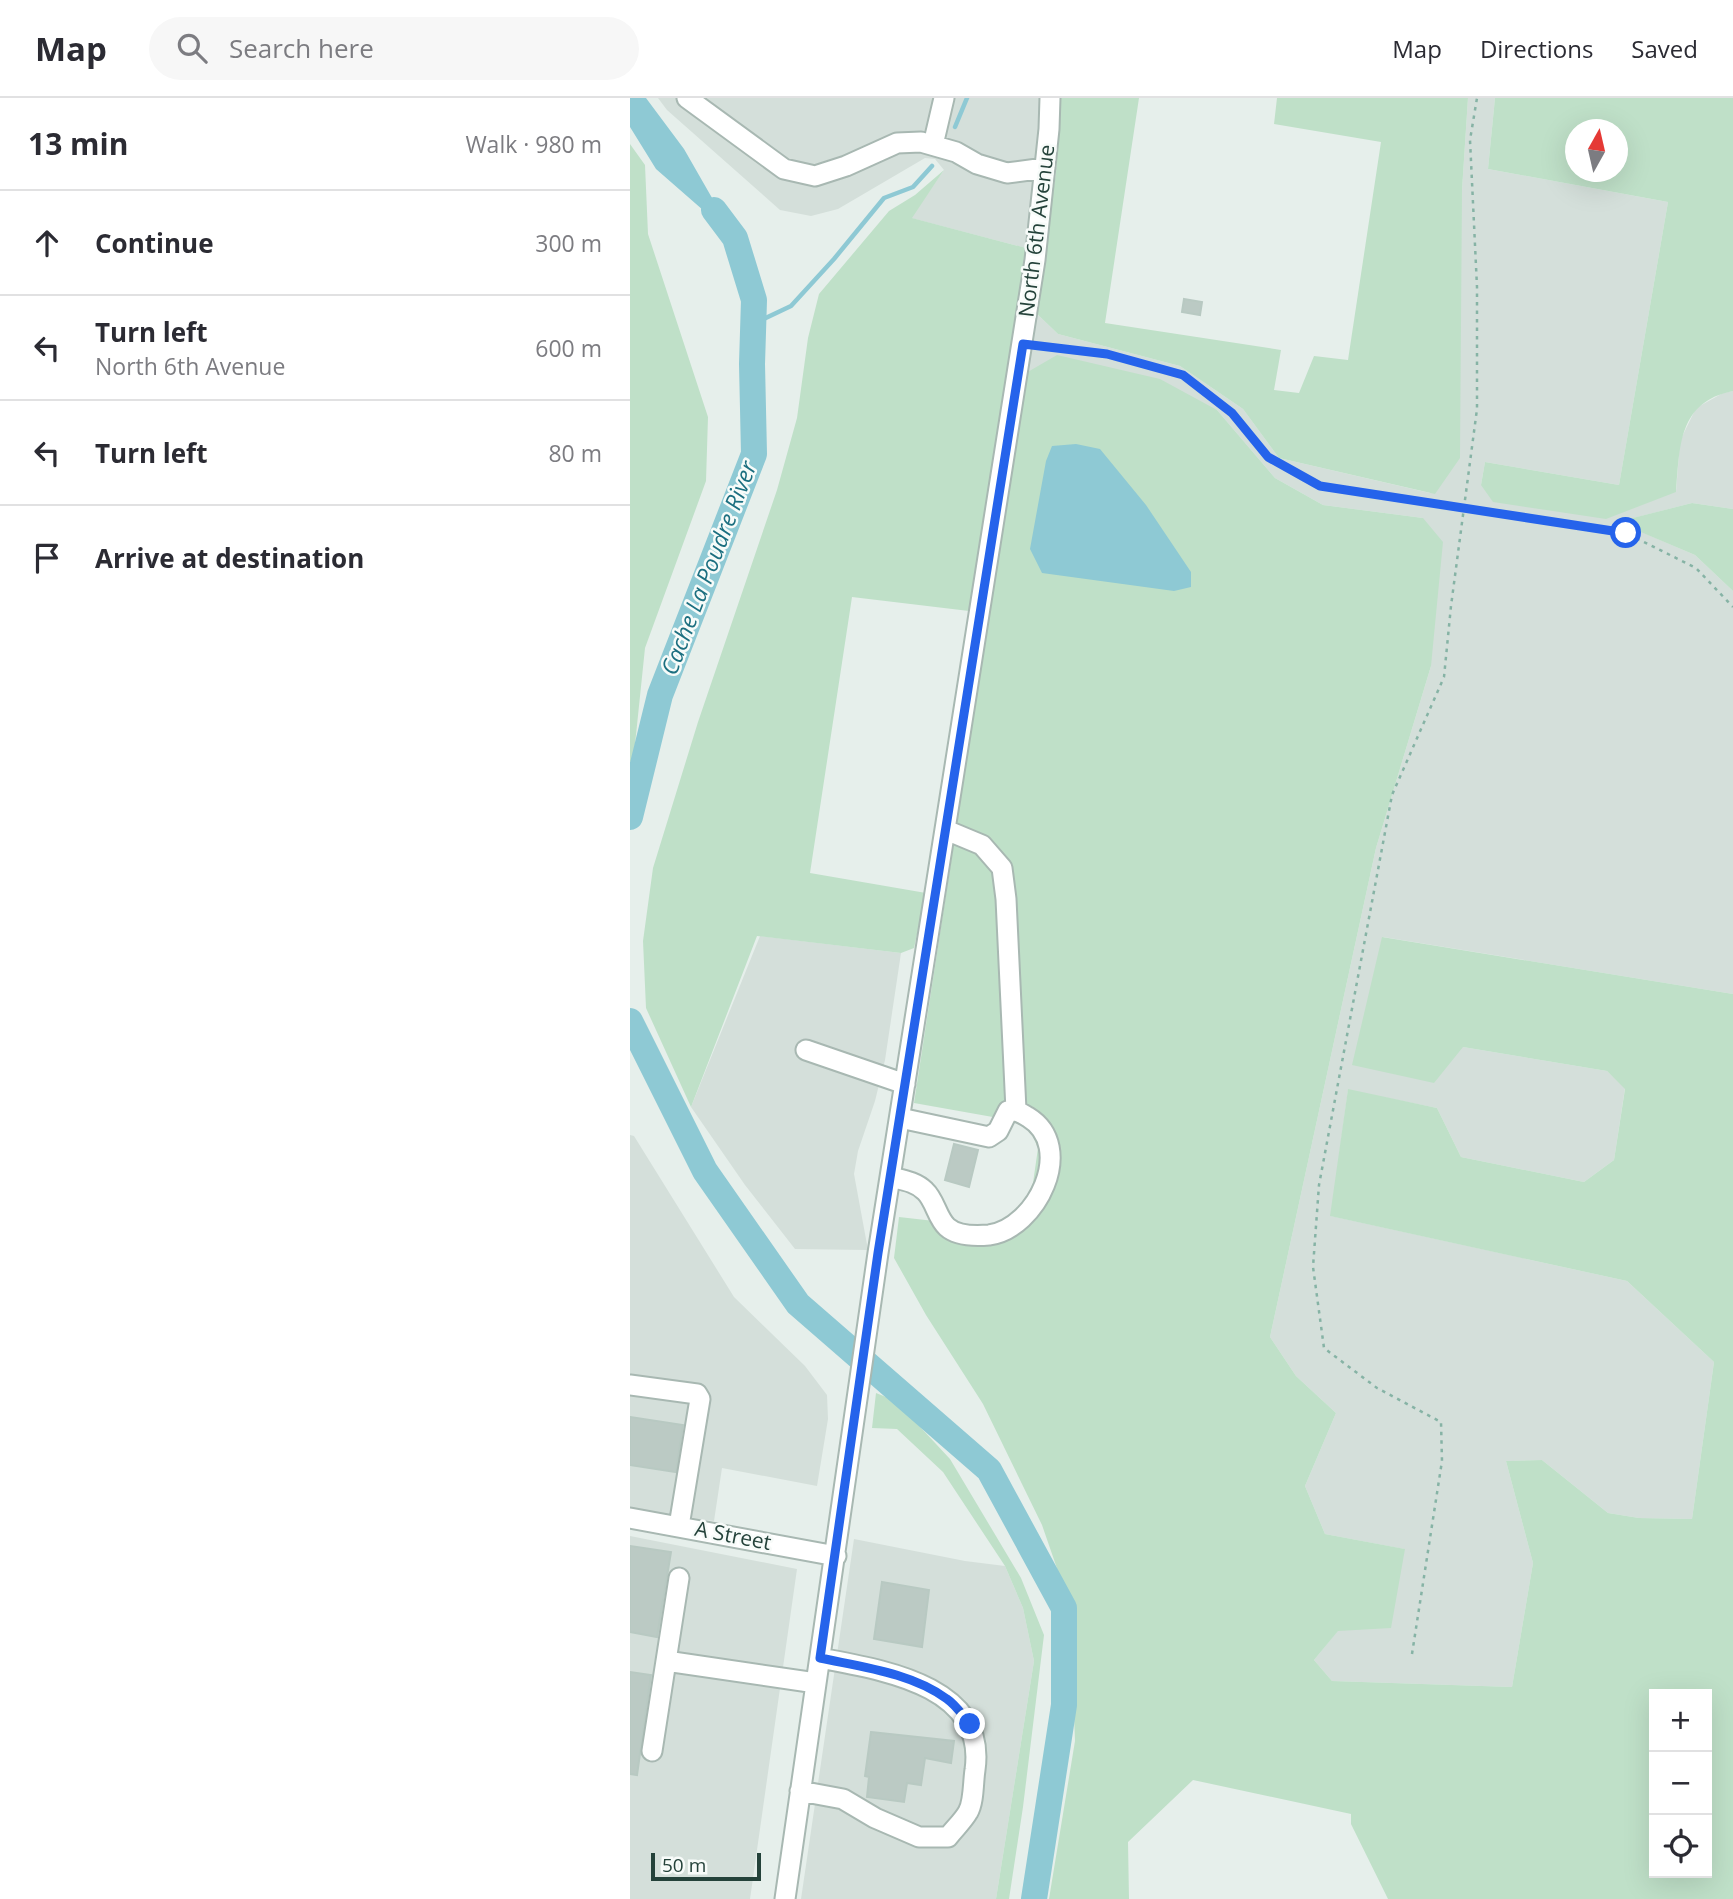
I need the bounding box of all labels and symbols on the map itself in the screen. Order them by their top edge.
north arrow [1565,119,1628,182]
street label: North 6th Avenue [1012,143,1060,319]
water label: Cache La Poudre River [652,455,764,679]
route start [1610,517,1641,548]
street label: A Street [693,1514,774,1556]
route end [954,1708,985,1739]
scale bar [651,1850,761,1882]

